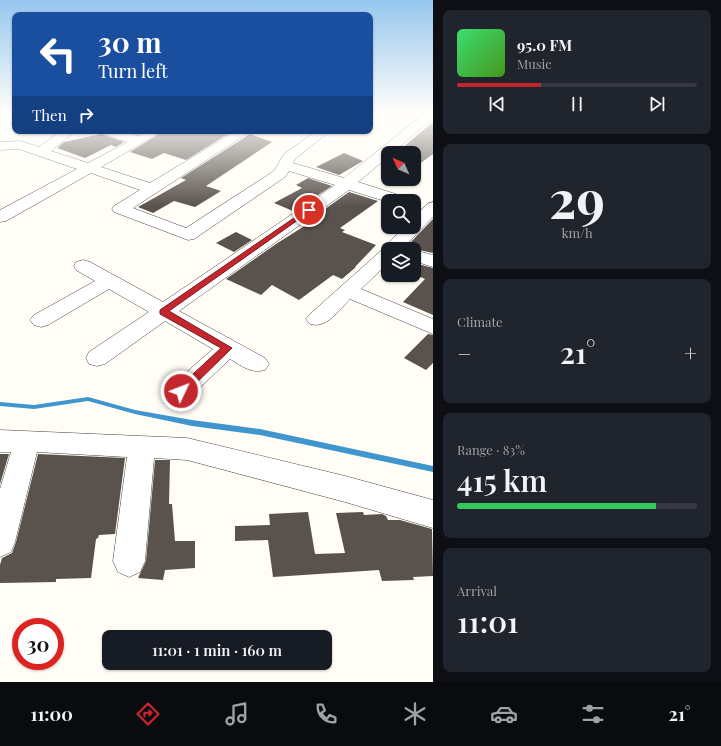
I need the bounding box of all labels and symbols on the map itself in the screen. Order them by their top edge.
north arrow [381,146,421,186]
pin [292,193,326,227]
position arrow [160,370,202,412]
speed limit sign: 30 [12,618,64,670]

